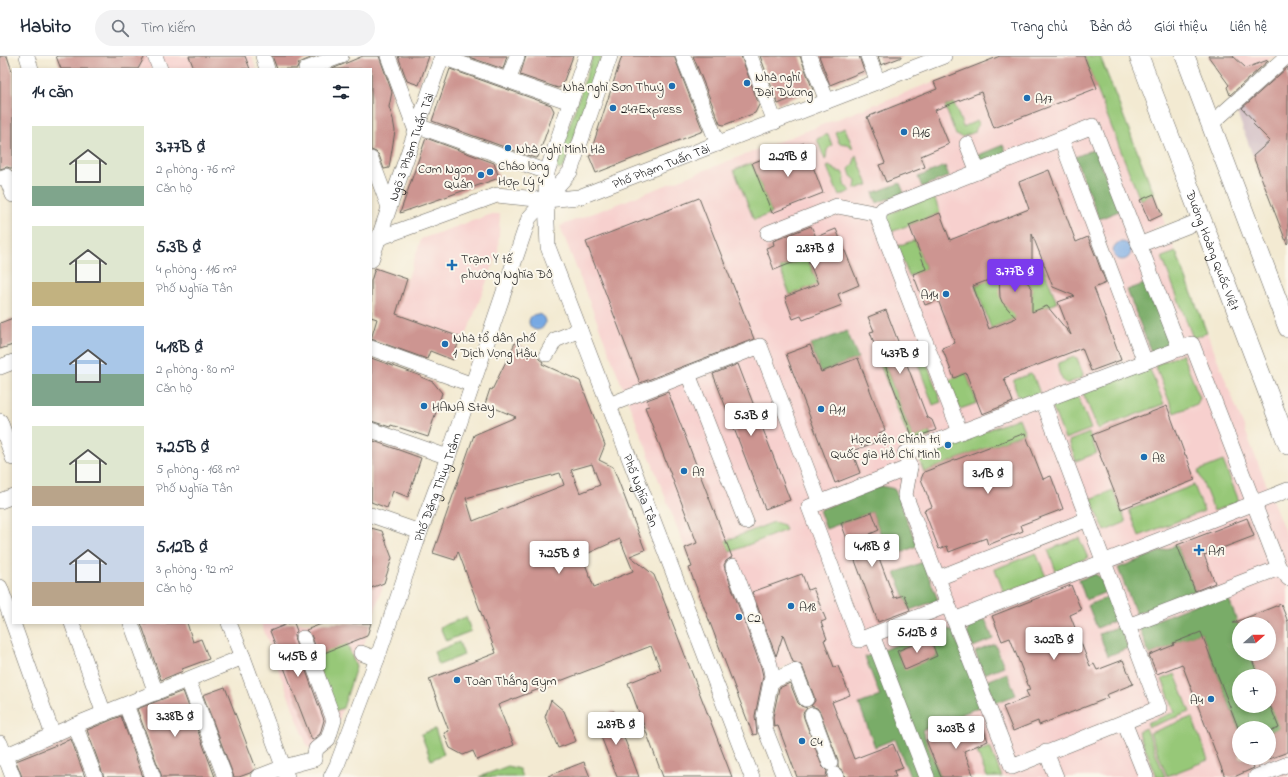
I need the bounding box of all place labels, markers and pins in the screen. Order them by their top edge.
place label: Nhà nghỉ Đại Dương [754,68,813,103]
place label: Nhà nghỉ Sơn Thuỷ [563,78,664,98]
marker: Nhà nghỉ Đại Dương [742,78,752,88]
marker: Nhà nghỉ Sơn Thuỷ [667,81,677,91]
place label: A17 [1035,90,1053,109]
marker: A17 [1022,93,1032,103]
place label: 247Express [621,100,682,119]
marker: 247Express [608,103,618,113]
place label: A16 [912,124,930,143]
marker: A16 [899,127,909,137]
place label: Nhà nghỉ Minh Hà [516,140,605,160]
marker: Nhà nghỉ Minh Hà [503,143,513,153]
pin: 2.29B ₫ [751,144,825,178]
place label: Cháo lòng Hợp Lý 4 [498,157,549,192]
place label: Cơm Ngon Quán [418,160,473,194]
marker: Cháo lòng Hợp Lý 4 [485,167,495,177]
marker: Cơm Ngon Quán [476,170,486,180]
pin: 2.87B ₫ [778,236,852,270]
place label: Trạm Y tế phường Nghĩa Đô [461,250,553,285]
marker: Trạm Y tế phường Nghĩa Đô [446,259,458,271]
pin: 3.77B ₫ [978,259,1052,293]
place label: A14 [921,286,939,305]
marker: A14 [941,289,951,299]
place label: Nhà tổ dân phố 1 Dịch Vọng Hậu [453,329,537,364]
marker: Nhà tổ dân phố 1 Dịch Vọng Hậu [440,339,450,349]
pin: 4.37B ₫ [863,341,937,375]
place label: HANA Stay [432,398,495,418]
marker: HANA Stay [419,401,429,411]
place label: A11 [829,401,845,420]
pin: 5.3B ₫ [718,403,784,437]
marker: A11 [816,404,826,414]
place label: Học viện Chính trị Quốc gia Hồ Chí Minh [831,430,940,465]
marker: Học viện Chính trị Quốc gia Hồ Chí Minh [943,440,953,450]
place label: A8 [1152,449,1165,468]
marker: A8 [1139,452,1149,462]
pin: 3.1B ₫ [955,461,1021,495]
place label: A9 [692,463,704,482]
marker: A9 [679,466,689,476]
pin: 4.18B ₫ [835,534,909,568]
pin: 7.25B ₫ [522,541,596,575]
place label: A19 [1208,542,1224,561]
marker: A19 [1193,544,1205,556]
place label: A18 [799,598,816,617]
marker: A18 [786,601,796,611]
place label: C2 [747,609,761,628]
marker: C2 [734,612,744,622]
pin: 5.12B ₫ [880,620,954,654]
pin: 3.02B ₫ [1017,627,1091,661]
pin: 4.15B ₫ [261,644,335,678]
place label: Toàn Thắng Gym [465,672,557,692]
marker: Toàn Thắng Gym [452,675,462,685]
place label: A4 [1190,691,1204,710]
marker: A4 [1206,694,1216,704]
pin: 3.38B ₫ [138,704,212,738]
pin: 2.87B ₫ [579,712,653,746]
pin: 3.03B ₫ [919,716,993,750]
place label: C4 [810,733,823,752]
marker: C4 [797,736,807,746]

